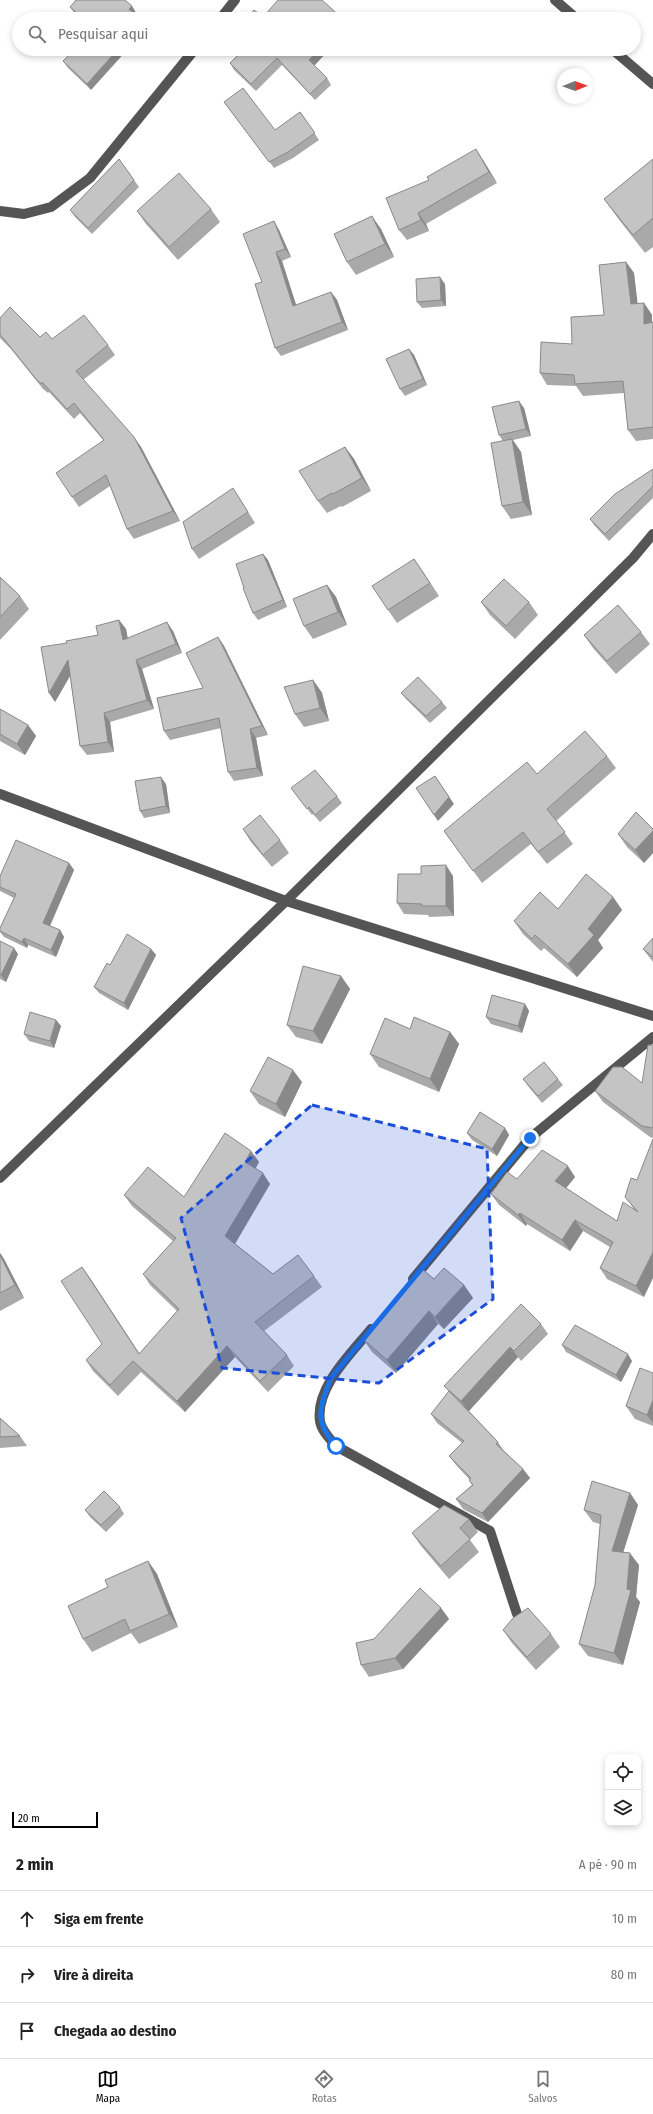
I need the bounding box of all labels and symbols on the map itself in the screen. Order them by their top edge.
north arrow [557,68,593,104]
route end [521,1129,539,1147]
route start [327,1437,345,1455]
scale bar [12,1810,98,1829]

